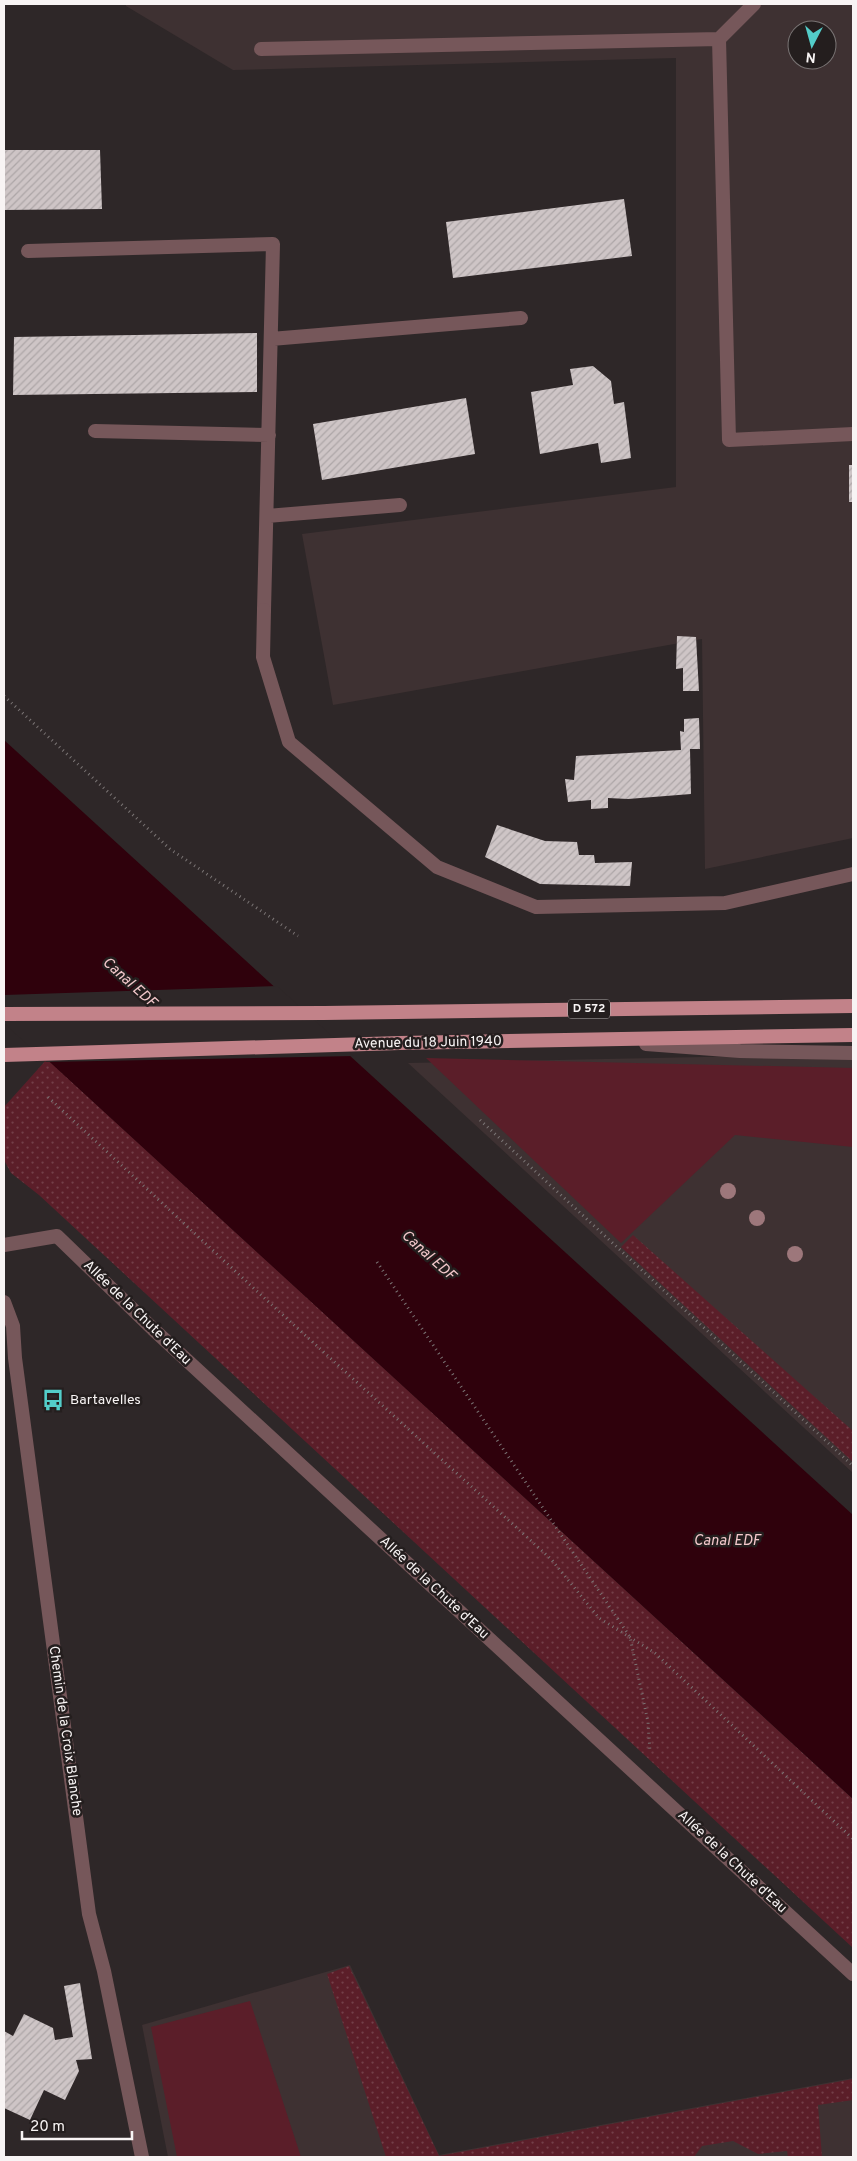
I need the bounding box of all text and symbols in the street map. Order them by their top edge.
north arrow [787,20,837,70]
text: N [805,47,817,65]
water label: Canal EDF [98,954,162,1014]
road number: D 572 [568,1000,610,1019]
street label: Avenue du 18 Juin 1940 [354,1033,502,1053]
water label: Canal EDF [397,1227,461,1287]
street label: Allée de la Chute d'Eau [80,1257,194,1369]
bus stop icon: Bartavelles [40,1387,66,1413]
place label: Bartavelles [70,1392,141,1409]
water label: Canal EDF [694,1532,762,1551]
street label: Allée de la Chute d'Eau [376,1533,492,1643]
street label: Chemin de la Croix Blanche [45,1645,85,1817]
street label: Allée de la Chute d'Eau [674,1807,790,1917]
scale bar [22,2108,132,2140]
text: 20 m [30,2118,65,2137]

